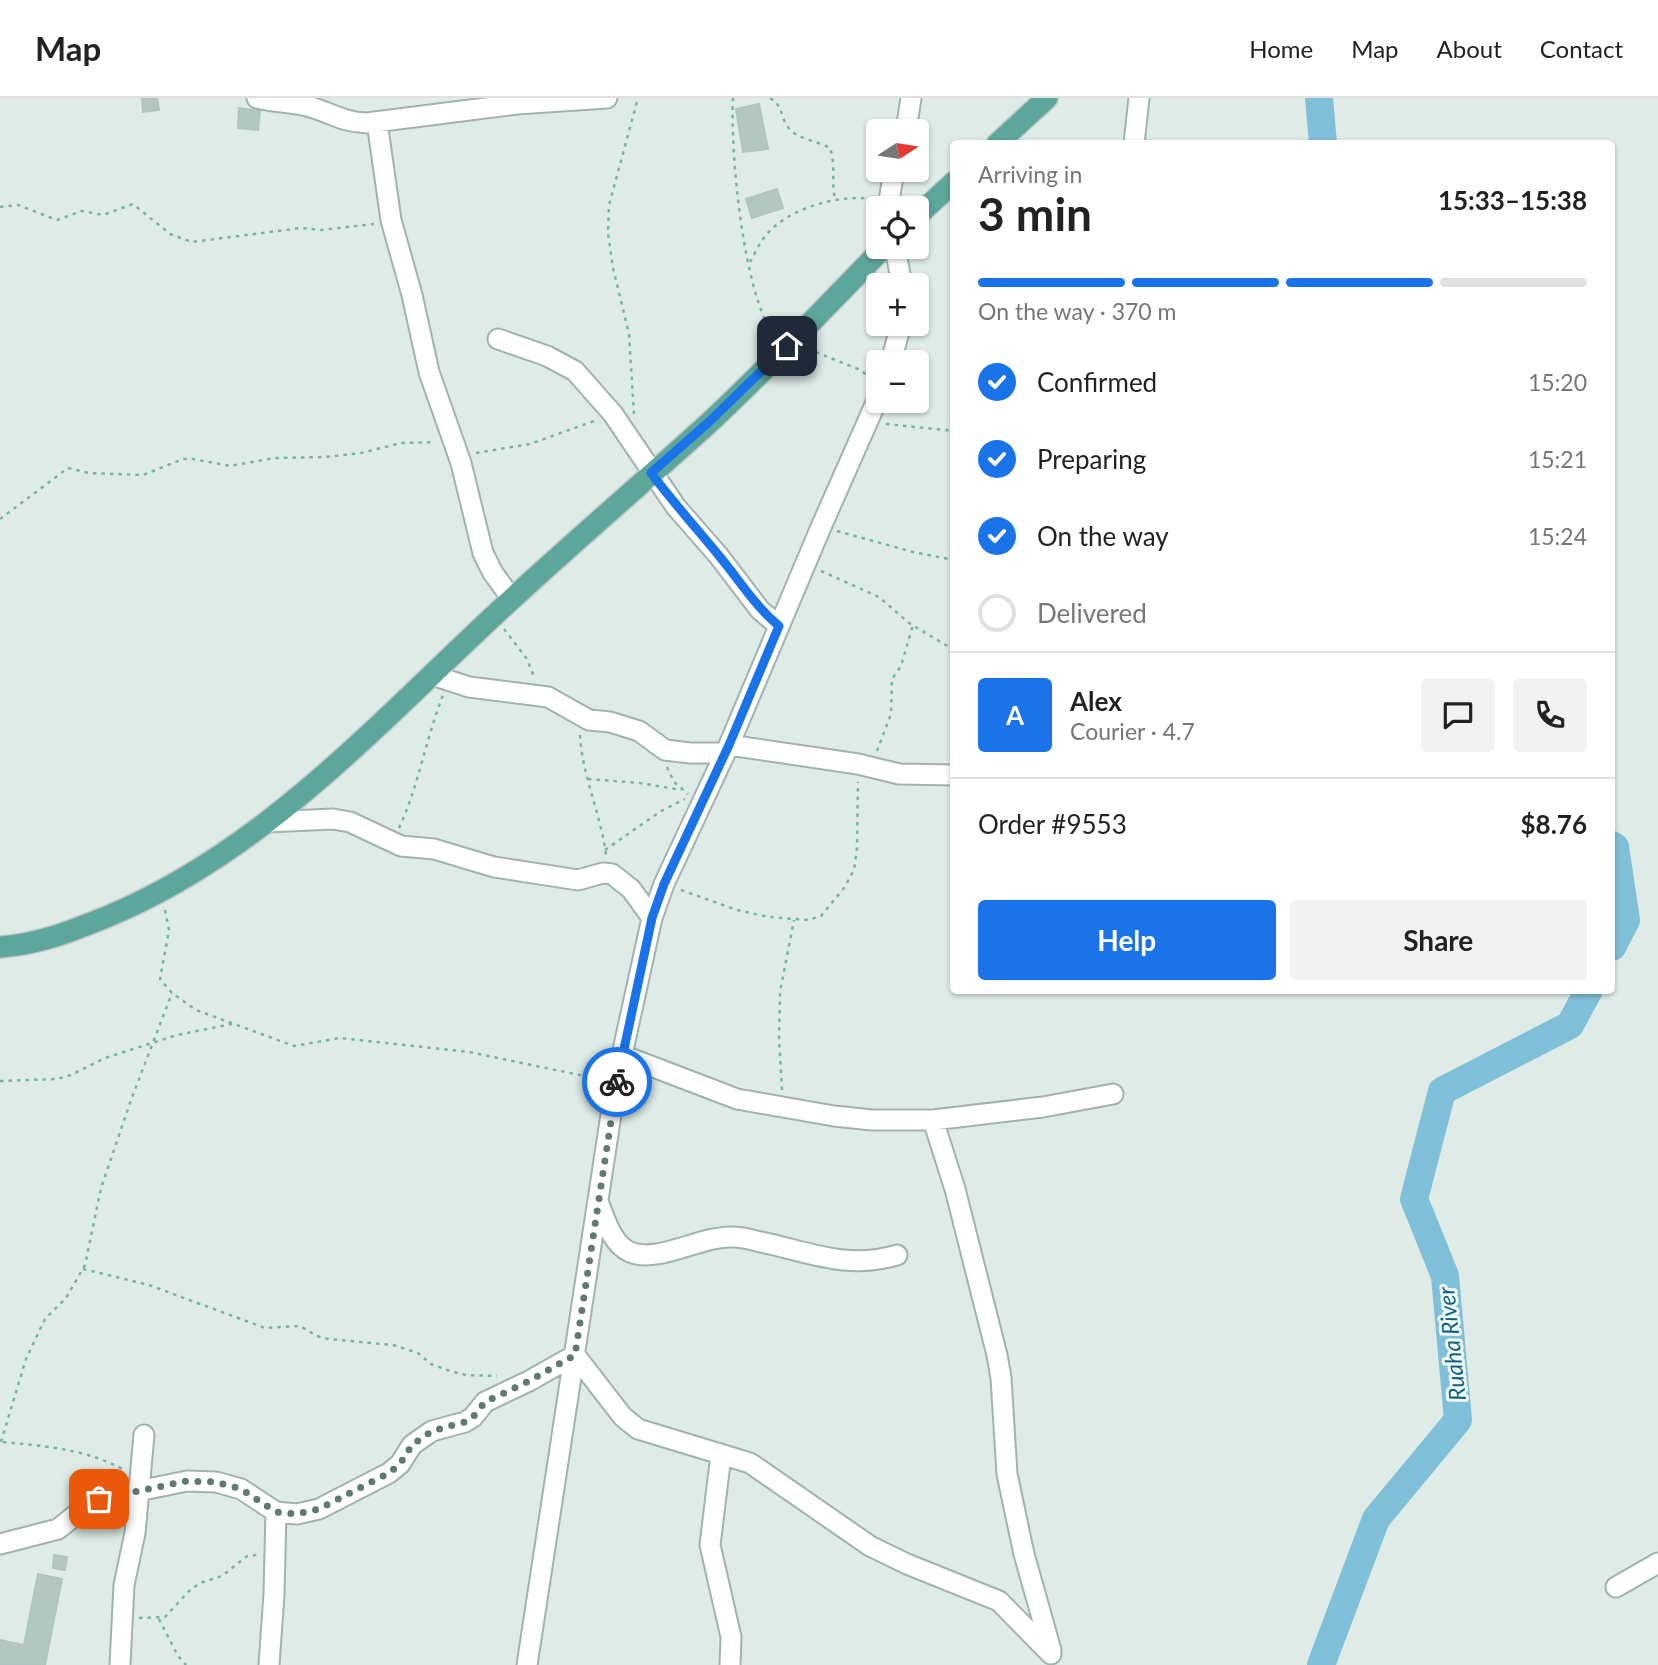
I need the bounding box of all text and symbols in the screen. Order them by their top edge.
text: Map [35,28,101,68]
text: Home [1249,34,1313,63]
text: Map [1351,34,1399,63]
text: About [1437,34,1502,63]
text: Contact [1540,34,1623,63]
north arrow [866,119,929,182]
map controls [866,119,929,413]
text: Arriving in [978,160,1082,188]
text: 15:33–15:38 [1438,184,1587,216]
text: 3 min [978,186,1092,241]
button: locate [866,196,929,259]
button: + [866,273,929,336]
text: On the way · 370 m [978,297,1177,325]
pin [757,316,817,376]
icon: home [768,327,806,365]
button: − [866,350,929,413]
icon: check [978,363,1016,401]
text: Confirmed [1037,366,1157,398]
text: 15:20 [1528,368,1587,396]
icon: check [978,440,1016,478]
text: Preparing [1037,443,1146,475]
text: 15:21 [1528,445,1587,473]
icon: check [978,517,1016,555]
text: On the way [1037,520,1169,552]
text: 15:24 [1528,522,1587,550]
text: Delivered [1037,597,1147,629]
button: chat [1421,678,1495,752]
button: phone [1513,678,1587,752]
text: Alex [1070,685,1122,717]
text: A [1006,699,1024,731]
text: Courier · 4.7 [1070,717,1195,745]
text: Order #9553 [978,808,1127,840]
text: $8.76 [1521,808,1587,840]
button: Help [978,900,1276,980]
button: Share [1290,900,1587,980]
courier [582,1047,652,1117]
icon: bike [598,1063,636,1101]
water label: Ruaha River [1431,1285,1471,1402]
pin [69,1469,129,1529]
icon: bag [80,1480,118,1518]

